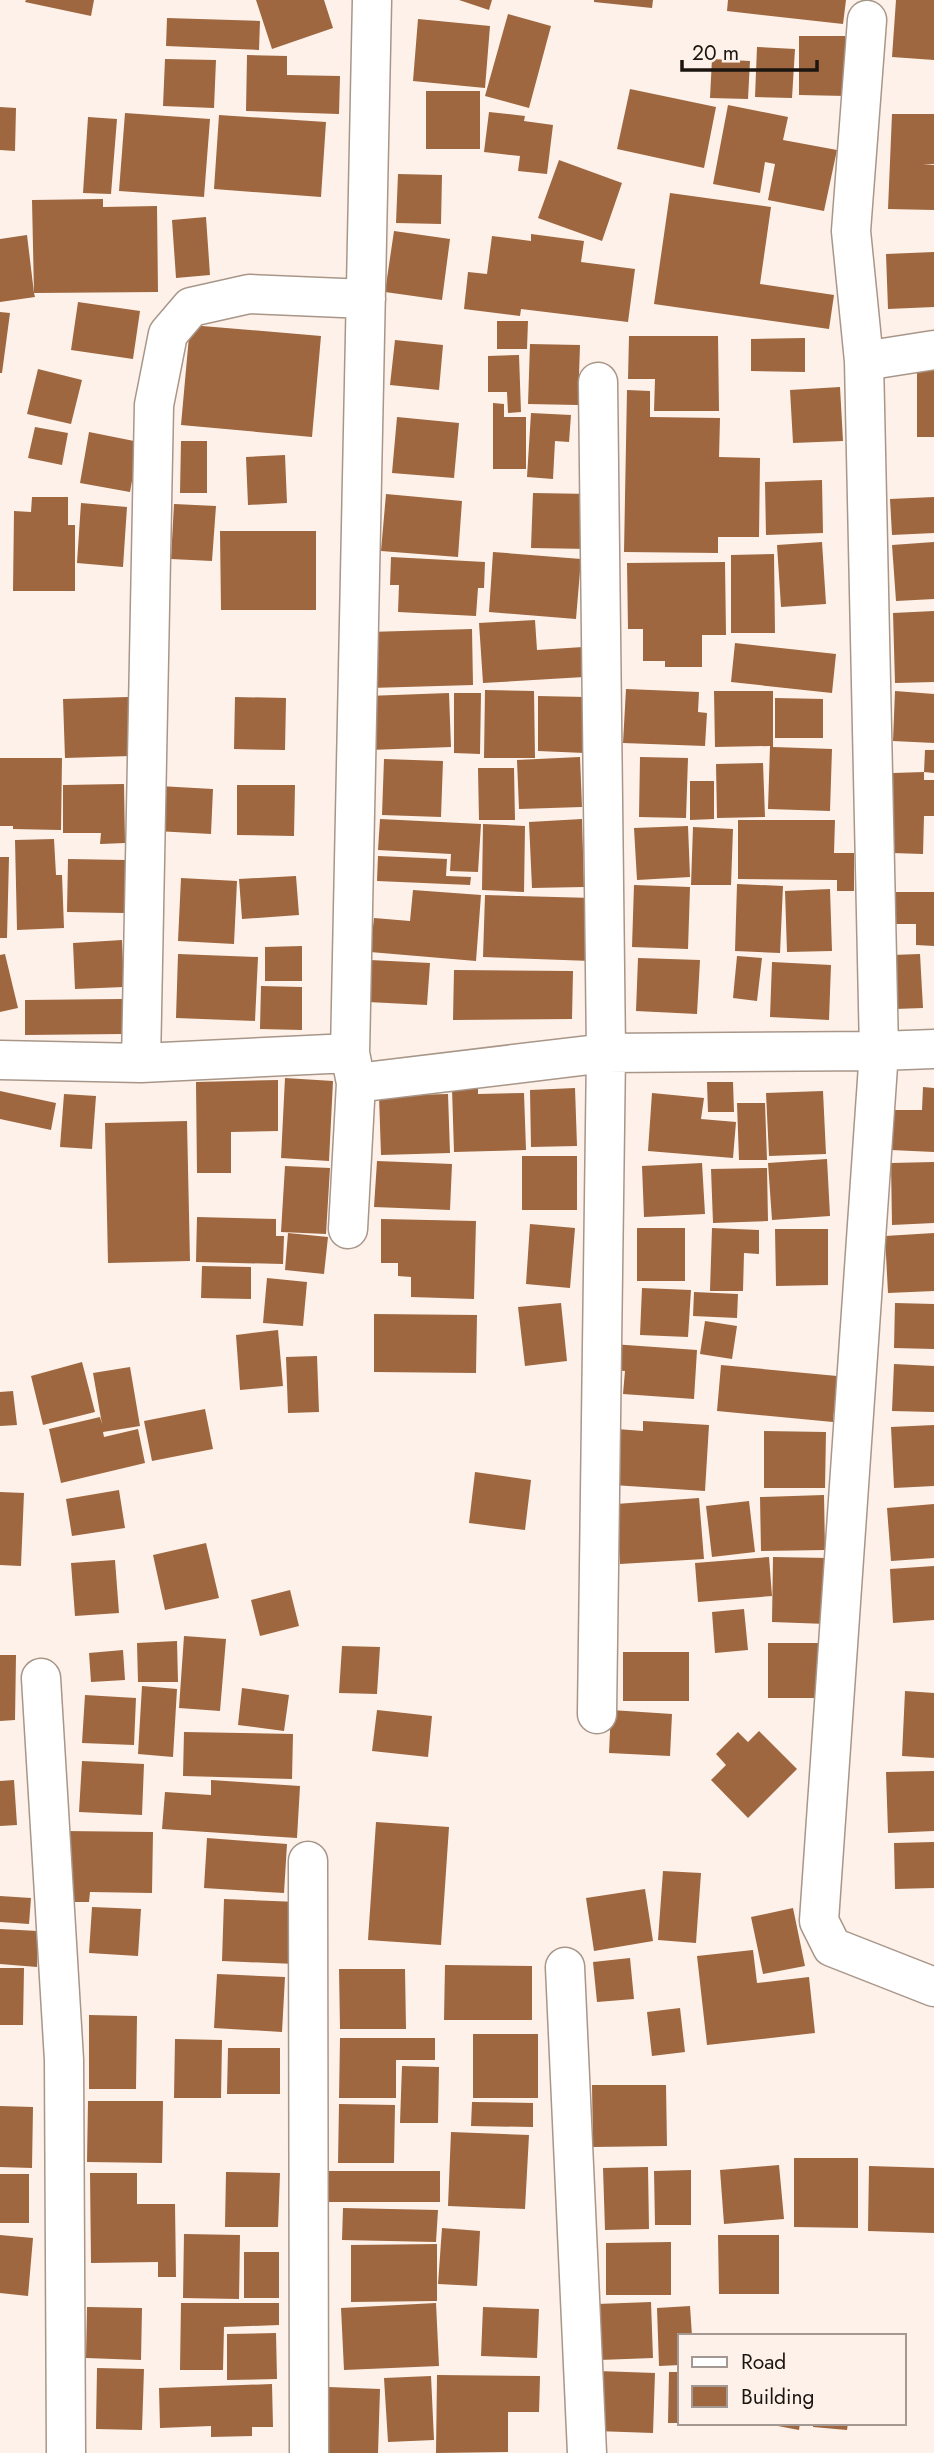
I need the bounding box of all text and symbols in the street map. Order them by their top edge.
scale bar [682,28,817,72]
text: 20 m [692,38,739,68]
legend [678,2334,906,2425]
text: Road [741,2347,786,2377]
text: Building [741,2382,814,2412]

